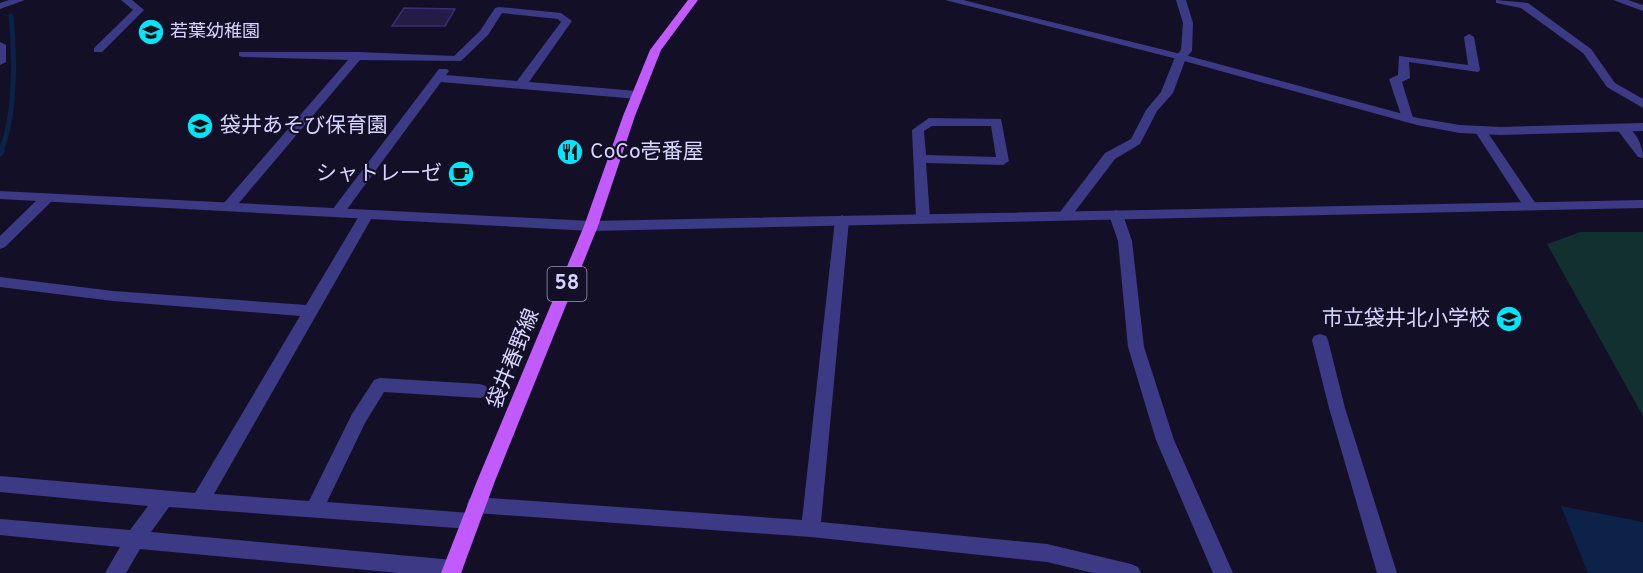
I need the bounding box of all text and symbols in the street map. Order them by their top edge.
school or university icon: 若葉幼稚園 [136,17,166,47]
place label: 若葉幼稚園 [170,21,260,44]
school or university icon: 袋井あそび保育園 [185,111,215,141]
place label: 袋井あそび保育園 [220,113,388,140]
restaurant icon: CoCo壱番屋 [555,137,585,167]
place label: CoCo壱番屋 [590,139,704,166]
cafe icon: シャトレーゼ [446,159,476,189]
place label: シャトレーゼ [316,161,442,188]
road number: 58 [548,267,586,301]
school or university icon: 市立袋井北小学校 [1494,304,1524,334]
street label: 袋井春野線 [482,305,546,413]
place label: 市立袋井北小学校 [1322,306,1490,333]

